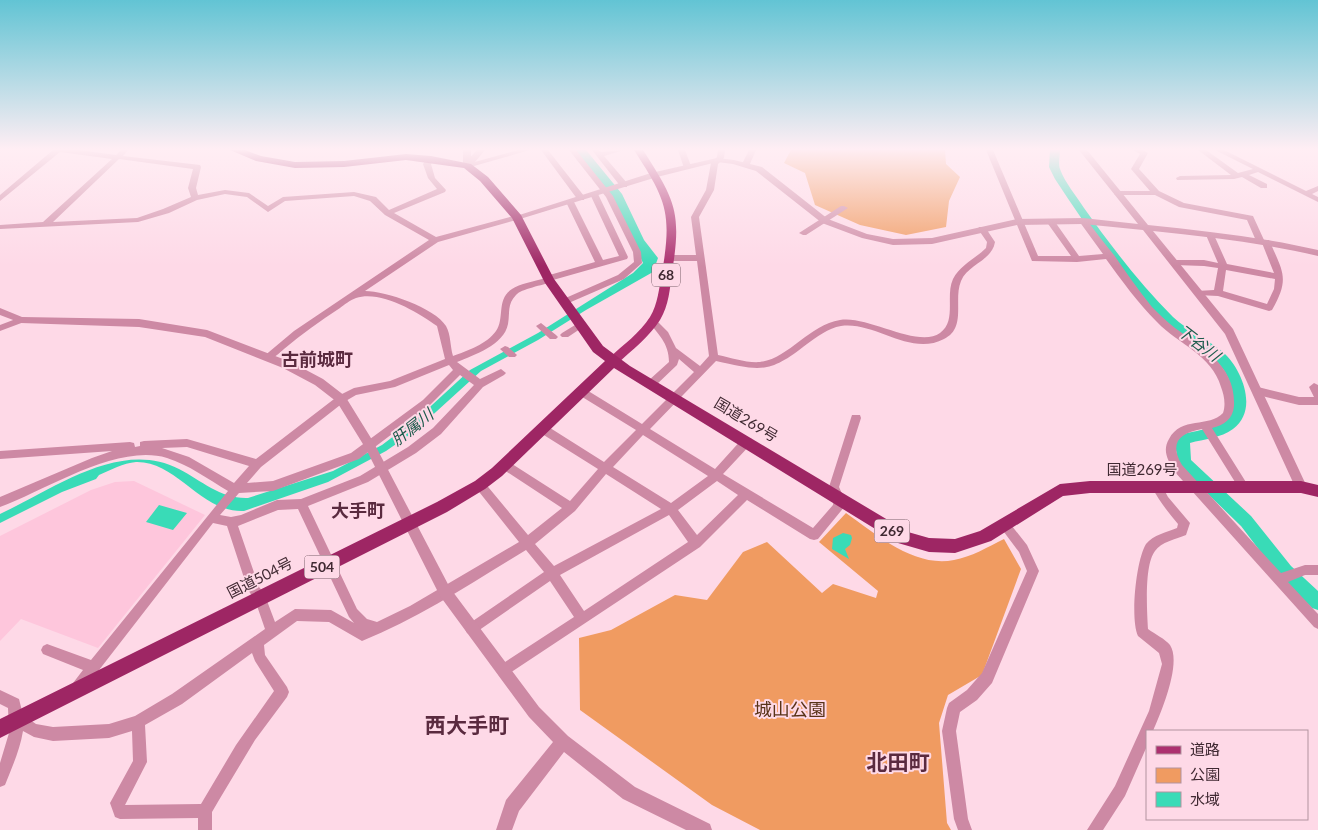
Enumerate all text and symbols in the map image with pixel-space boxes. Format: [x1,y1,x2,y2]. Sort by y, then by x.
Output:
road number: 68 [652,264,680,286]
water label: 下谷川 [1174,321,1226,366]
district label: 古前城町 [281,348,353,370]
street label: 国道269号 [711,393,782,445]
water label: 肝属川 [387,403,438,449]
street label: 国道269号 [1106,460,1178,478]
district label: 大手町 [331,499,385,521]
road number: 269 [874,520,910,542]
street label: 国道504号 [224,553,295,601]
road number: 504 [304,556,340,578]
park label: 城山公園 [754,698,826,720]
district label: 西大手町 [425,712,509,737]
legend [1146,730,1308,820]
text: 道路 [1190,740,1220,758]
district label: 北田町 [867,749,930,774]
text: 公園 [1190,765,1220,783]
text: 水域 [1190,790,1220,808]

